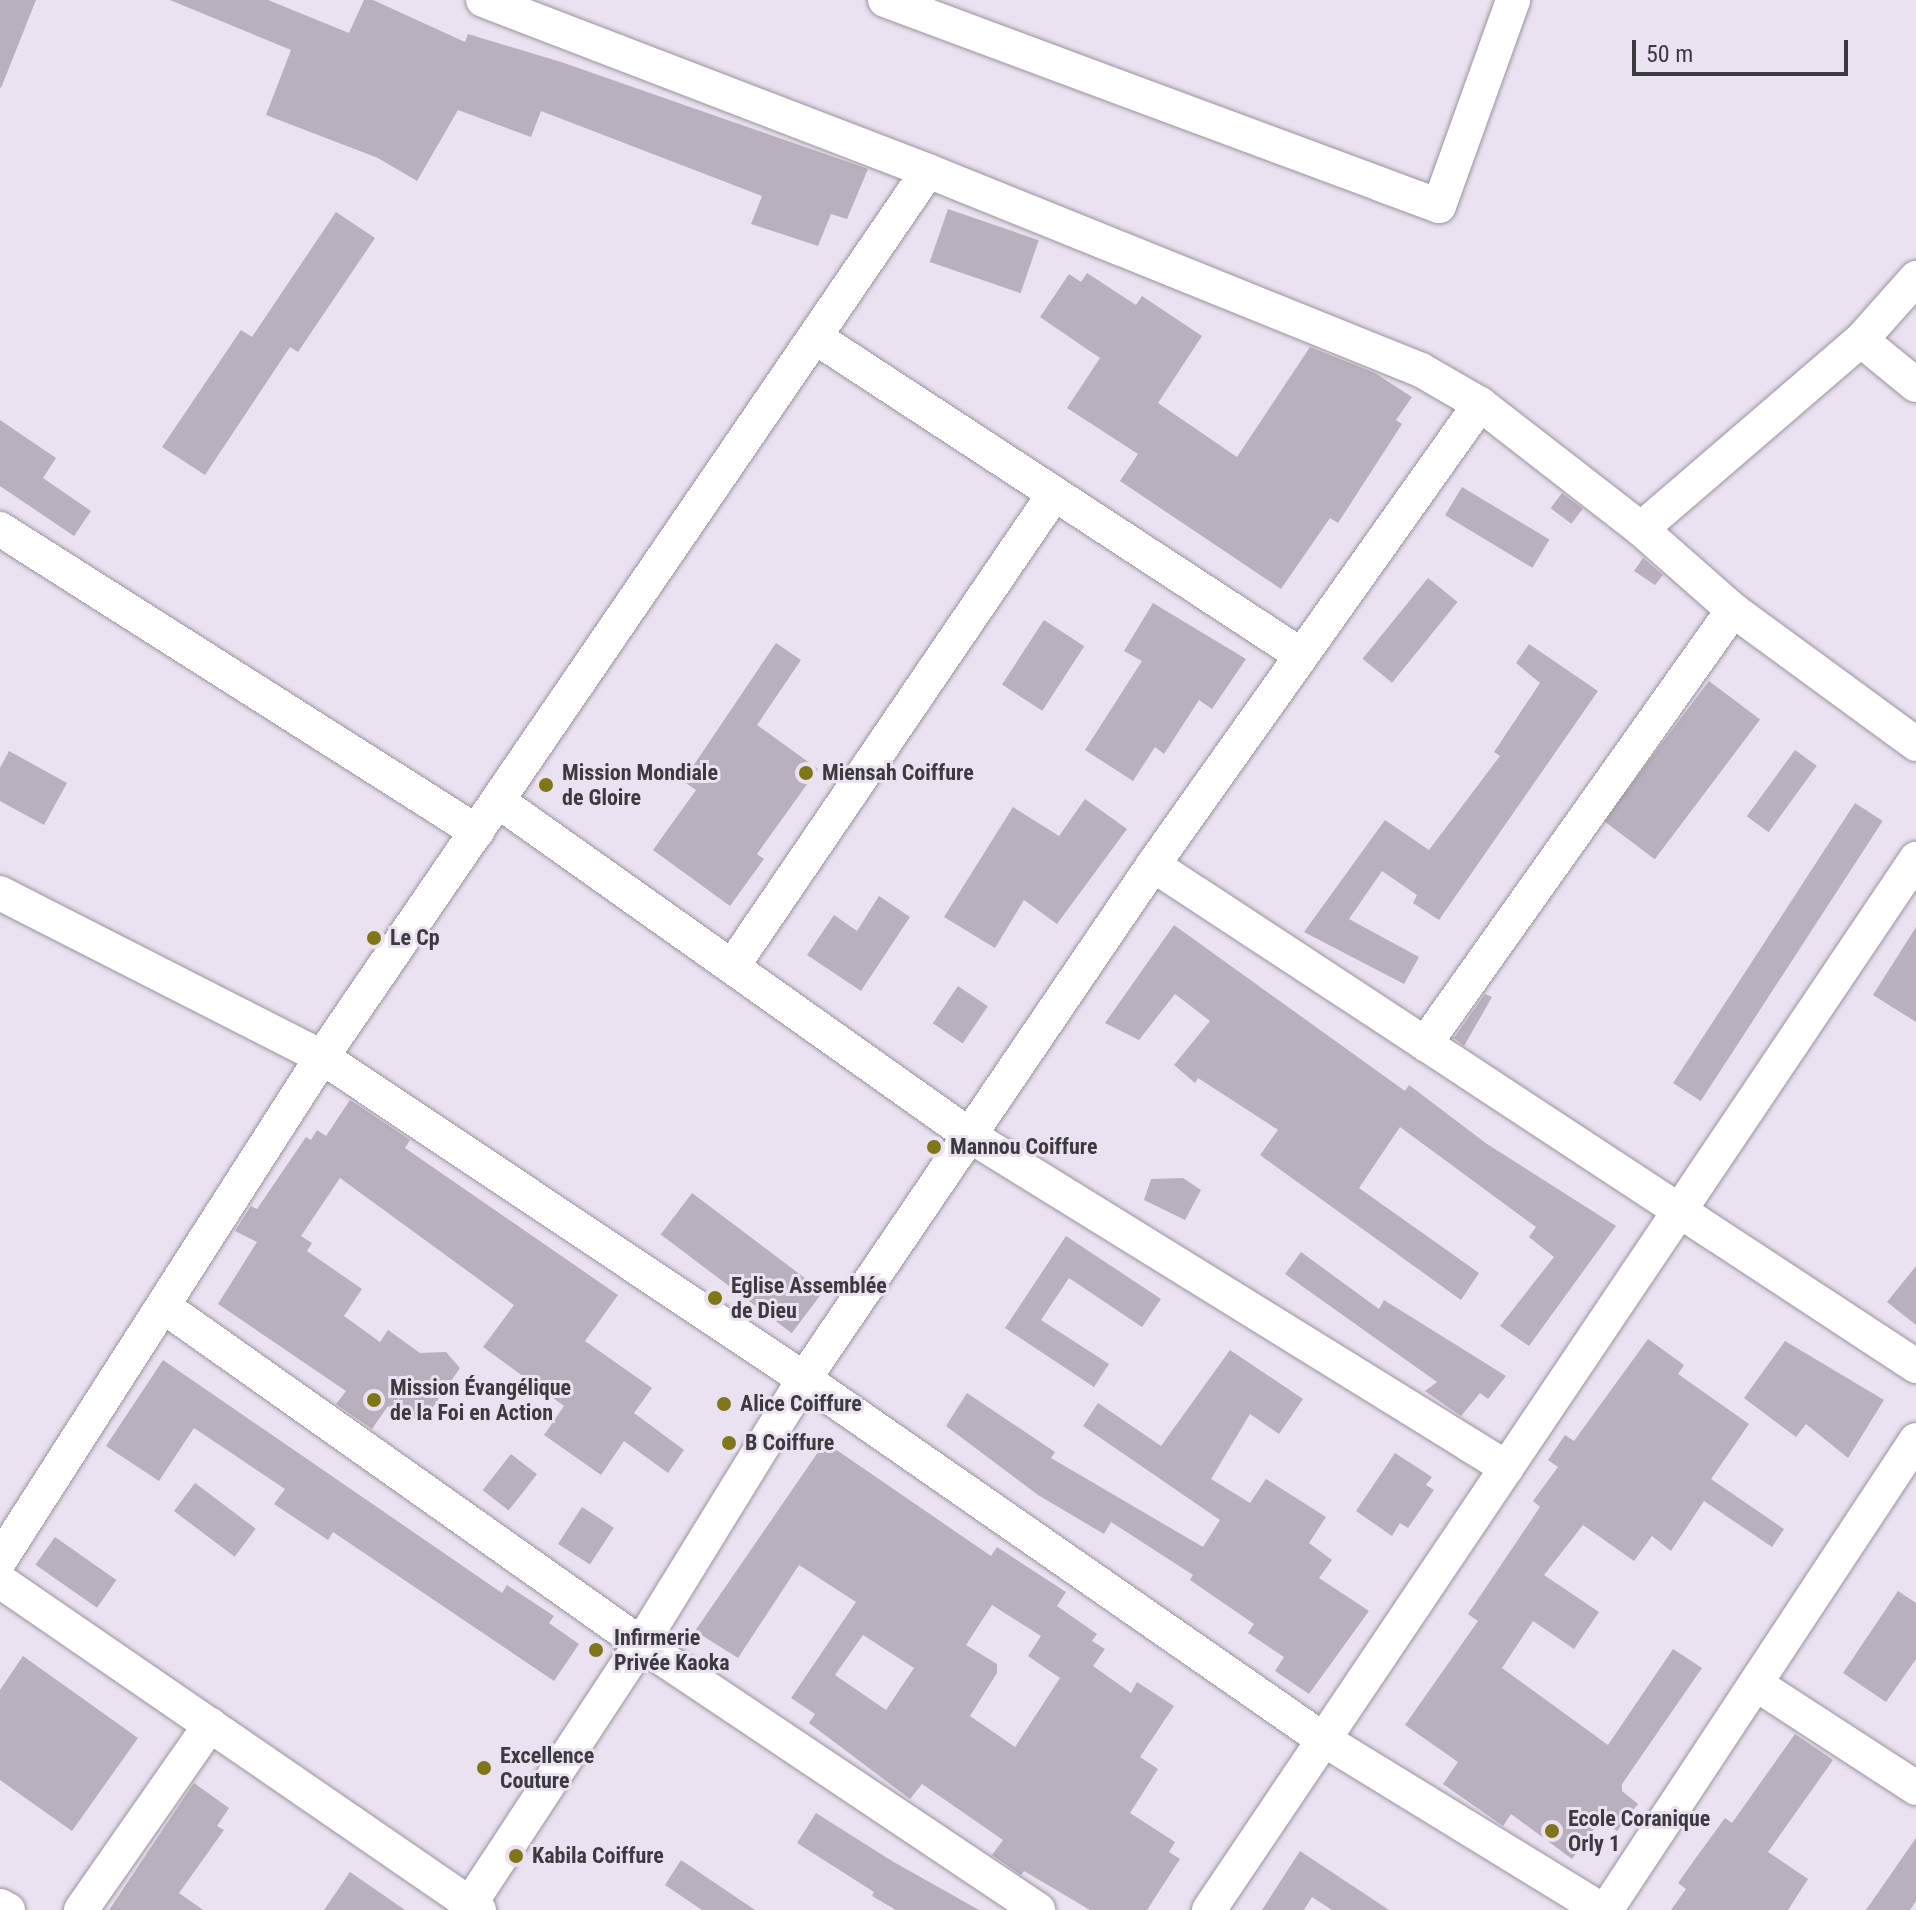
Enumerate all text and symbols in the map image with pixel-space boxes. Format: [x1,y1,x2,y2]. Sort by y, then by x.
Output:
scale bar [1636,24,1852,74]
text: 50 m [1646,40,1693,68]
place label: Mission Mondiale de Gloire [562,759,718,810]
place label: Miensah Coiffure [822,760,974,786]
marker: Miensah Coiffure [797,764,815,782]
marker: Mission Mondiale de Gloire [537,776,555,794]
place label: Le Cp [390,925,440,951]
marker: Le Cp [365,929,383,947]
place label: Mannou Coiffure [950,1134,1097,1160]
marker: Mannou Coiffure [925,1138,943,1156]
place label: Eglise Assemblée de Dieu [731,1272,887,1324]
marker: Eglise Assemblée de Dieu [706,1289,724,1307]
place label: Mission Évangélique de la Foi en Action [390,1374,571,1426]
marker: Mission Évangélique de la Foi en Action [365,1391,383,1409]
place label: Alice Coiffure [740,1391,862,1417]
marker: Alice Coiffure [715,1395,733,1413]
place label: B Coiffure [745,1430,834,1456]
marker: B Coiffure [720,1434,738,1452]
place label: Infirmerie Privée Kaoka [614,1624,730,1676]
marker: Infirmerie Privée Kaoka [585,1639,607,1661]
place label: Excellence Couture [500,1742,594,1794]
marker: Excellence Couture [475,1759,493,1777]
place label: Ecole Coranique Orly 1 [1568,1805,1710,1856]
marker: Ecole Coranique Orly 1 [1543,1822,1561,1840]
place label: Kabila Coiffure [532,1843,664,1869]
marker: Kabila Coiffure [507,1847,525,1865]

